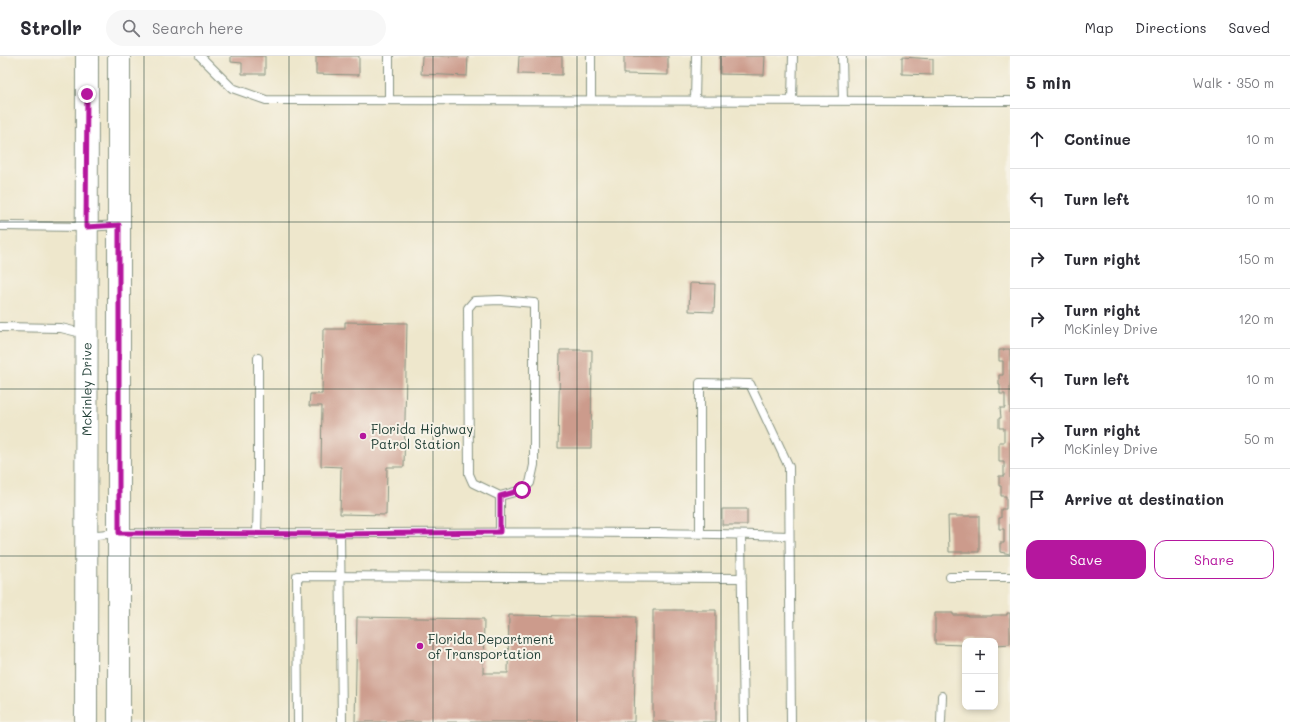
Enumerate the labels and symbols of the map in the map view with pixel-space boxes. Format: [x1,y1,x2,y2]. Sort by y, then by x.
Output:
route end [78,85,96,103]
street label: McKinley Drive [77,342,95,436]
place label: Florida Highway Patrol Station [371,420,474,452]
marker: Florida Highway Patrol Station [358,431,368,441]
route start [513,481,531,499]
place label: Florida Department of Transportation [428,630,554,662]
marker: Florida Department of Transportation [415,641,425,651]

